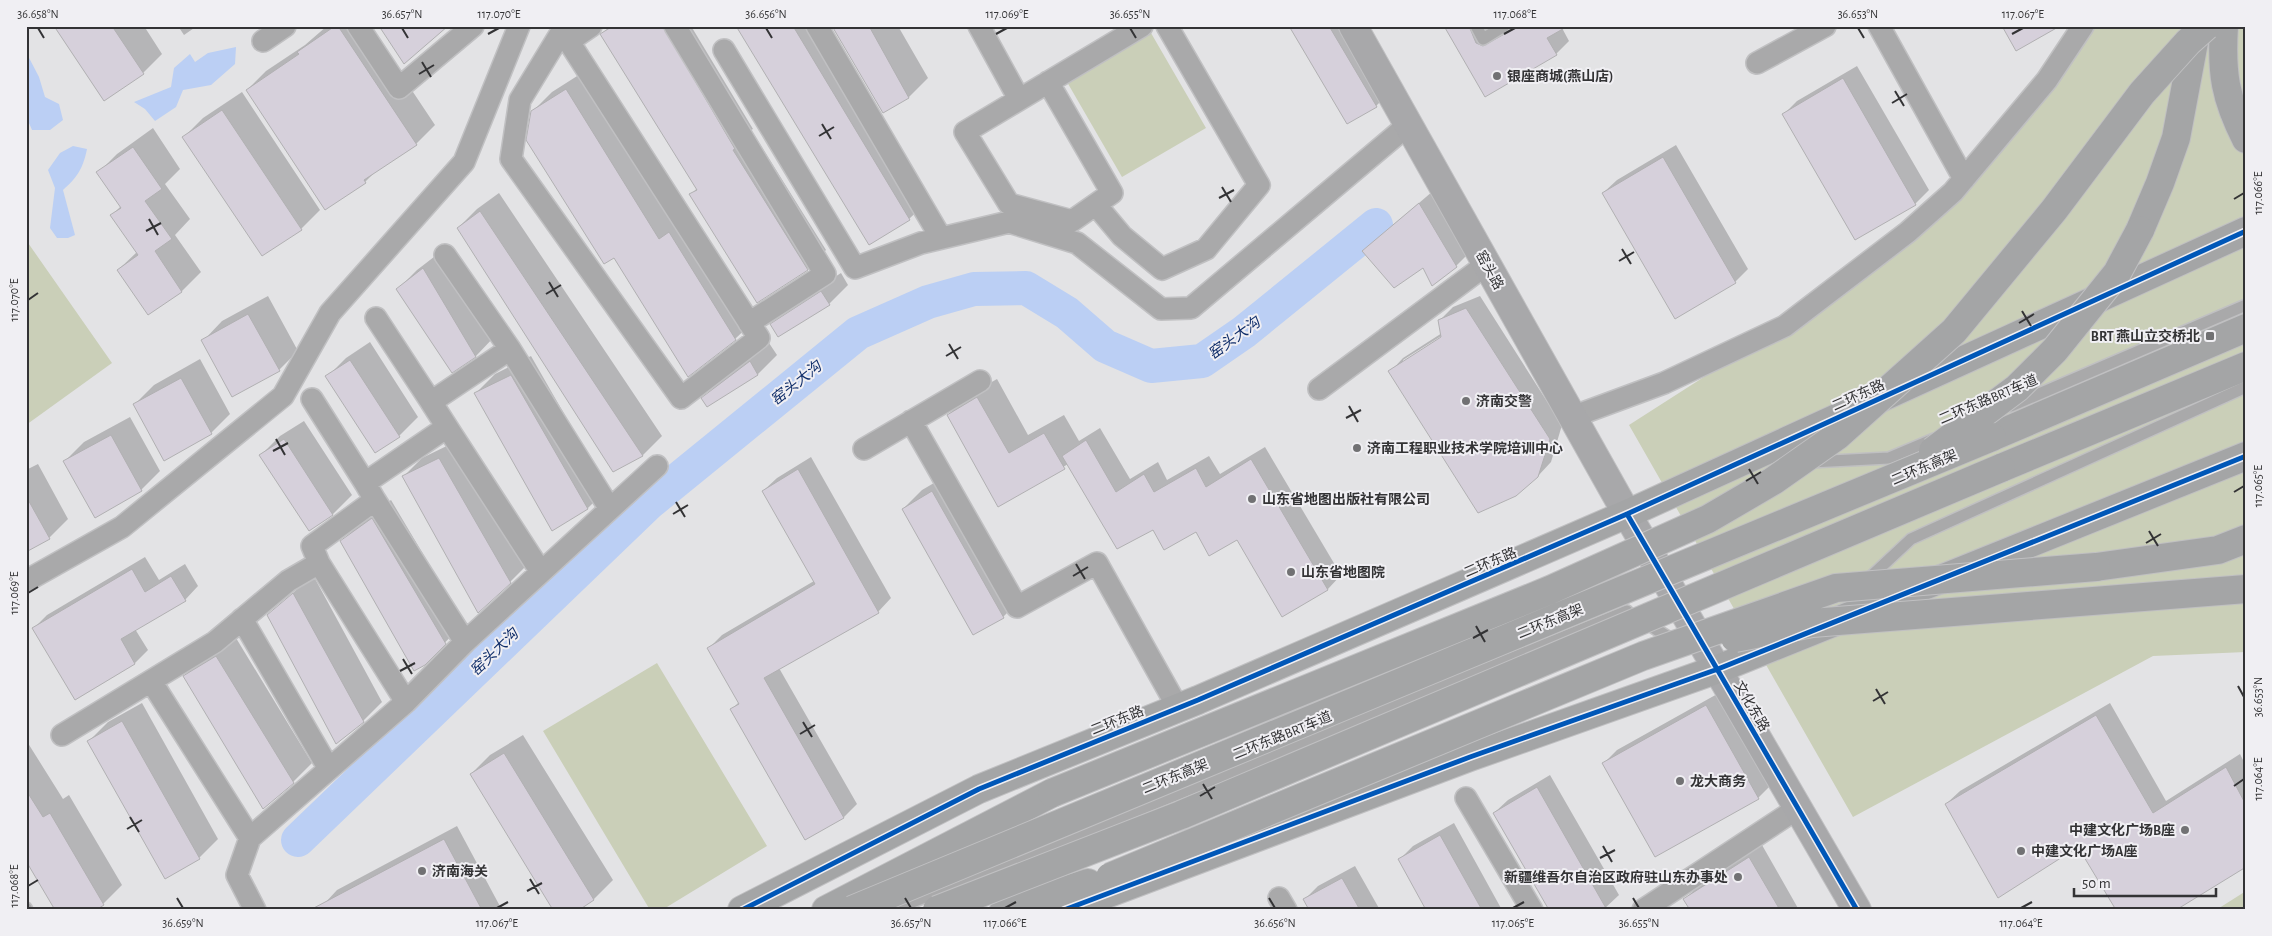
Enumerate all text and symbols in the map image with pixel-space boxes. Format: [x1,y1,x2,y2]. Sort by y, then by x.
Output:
text: 36.658°N [17,8,59,20]
text: 36.657°N [382,8,422,20]
text: 117.070°E [478,8,521,20]
text: 36.656°N [745,8,787,20]
text: 117.069°E [986,8,1029,20]
text: 36.655°N [1110,8,1150,20]
text: 117.068°E [1494,8,1537,20]
text: 36.653°N [1838,8,1878,20]
text: 117.067°E [2002,8,2044,20]
place label: 银座商城(燕山店) [1507,68,1613,84]
marker: 银座商城(燕山店) [1491,70,1503,82]
text: 117.066°E [2252,171,2264,214]
street label: 窑头路 [1473,248,1507,292]
text: 117.070°E [8,278,20,321]
water label: 窑头大沟 [1205,313,1265,362]
place label: BRT 燕山立交桥北 [2091,328,2200,344]
marker: BRT 燕山立交桥北 [2204,330,2216,342]
water label: 窑头大沟 [768,357,826,408]
street label: 二环东路BRT车道 [1936,371,2040,427]
street label: 二环东路 [1830,377,1887,414]
place label: 济南交警 [1476,394,1532,409]
marker: 济南交警 [1460,395,1472,407]
place label: 济南工程职业技术学院培训中心 [1367,440,1563,456]
marker: 济南工程职业技术学院培训中心 [1351,442,1363,454]
street label: 二环东高架 [1889,447,1959,488]
text: 117.065°E [2252,465,2264,507]
place label: 山东省地图出版社有限公司 [1262,491,1430,507]
marker: 山东省地图出版社有限公司 [1246,493,1258,505]
street label: 二环东路 [1461,545,1519,580]
place label: 山东省地图院 [1301,565,1385,580]
marker: 山东省地图院 [1285,566,1297,578]
text: 117.069°E [8,571,20,614]
street label: 二环东高架 [1515,601,1585,642]
water label: 窑头大沟 [467,624,523,679]
text: 36.653°N [2252,677,2264,717]
street label: 文化东路 [1731,678,1773,734]
street label: 二环东路 [1088,703,1146,738]
street label: 二环东路BRT车道 [1230,708,1334,762]
street label: 二环东高架 [1140,756,1210,797]
text: 117.064°E [2252,757,2264,801]
place label: 龙大商务 [1690,773,1746,789]
marker: 龙大商务 [1674,775,1686,787]
place label: 中建文化广场B座 [2069,822,2175,838]
marker: 中建文化广场B座 [2179,824,2191,836]
place label: 中建文化广场A座 [2031,843,2137,859]
marker: 中建文化广场A座 [2015,845,2027,857]
text: 117.068°E [8,864,20,907]
place label: 济南海关 [432,864,488,879]
marker: 济南海关 [416,865,428,877]
scale bar [2074,866,2217,898]
place label: 新疆维吾尔自治区政府驻山东办事处 [1504,869,1728,885]
marker: 新疆维吾尔自治区政府驻山东办事处 [1732,871,1744,883]
text: 50 m [2082,876,2111,891]
text: 36.659°N [162,917,204,929]
text: 117.067°E [476,917,518,929]
text: 36.657°N [891,917,931,929]
text: 117.066°E [984,917,1027,929]
text: 36.656°N [1254,917,1296,929]
text: 117.065°E [1492,917,1534,929]
text: 36.655°N [1619,917,1659,929]
text: 117.064°E [1999,917,2043,929]

